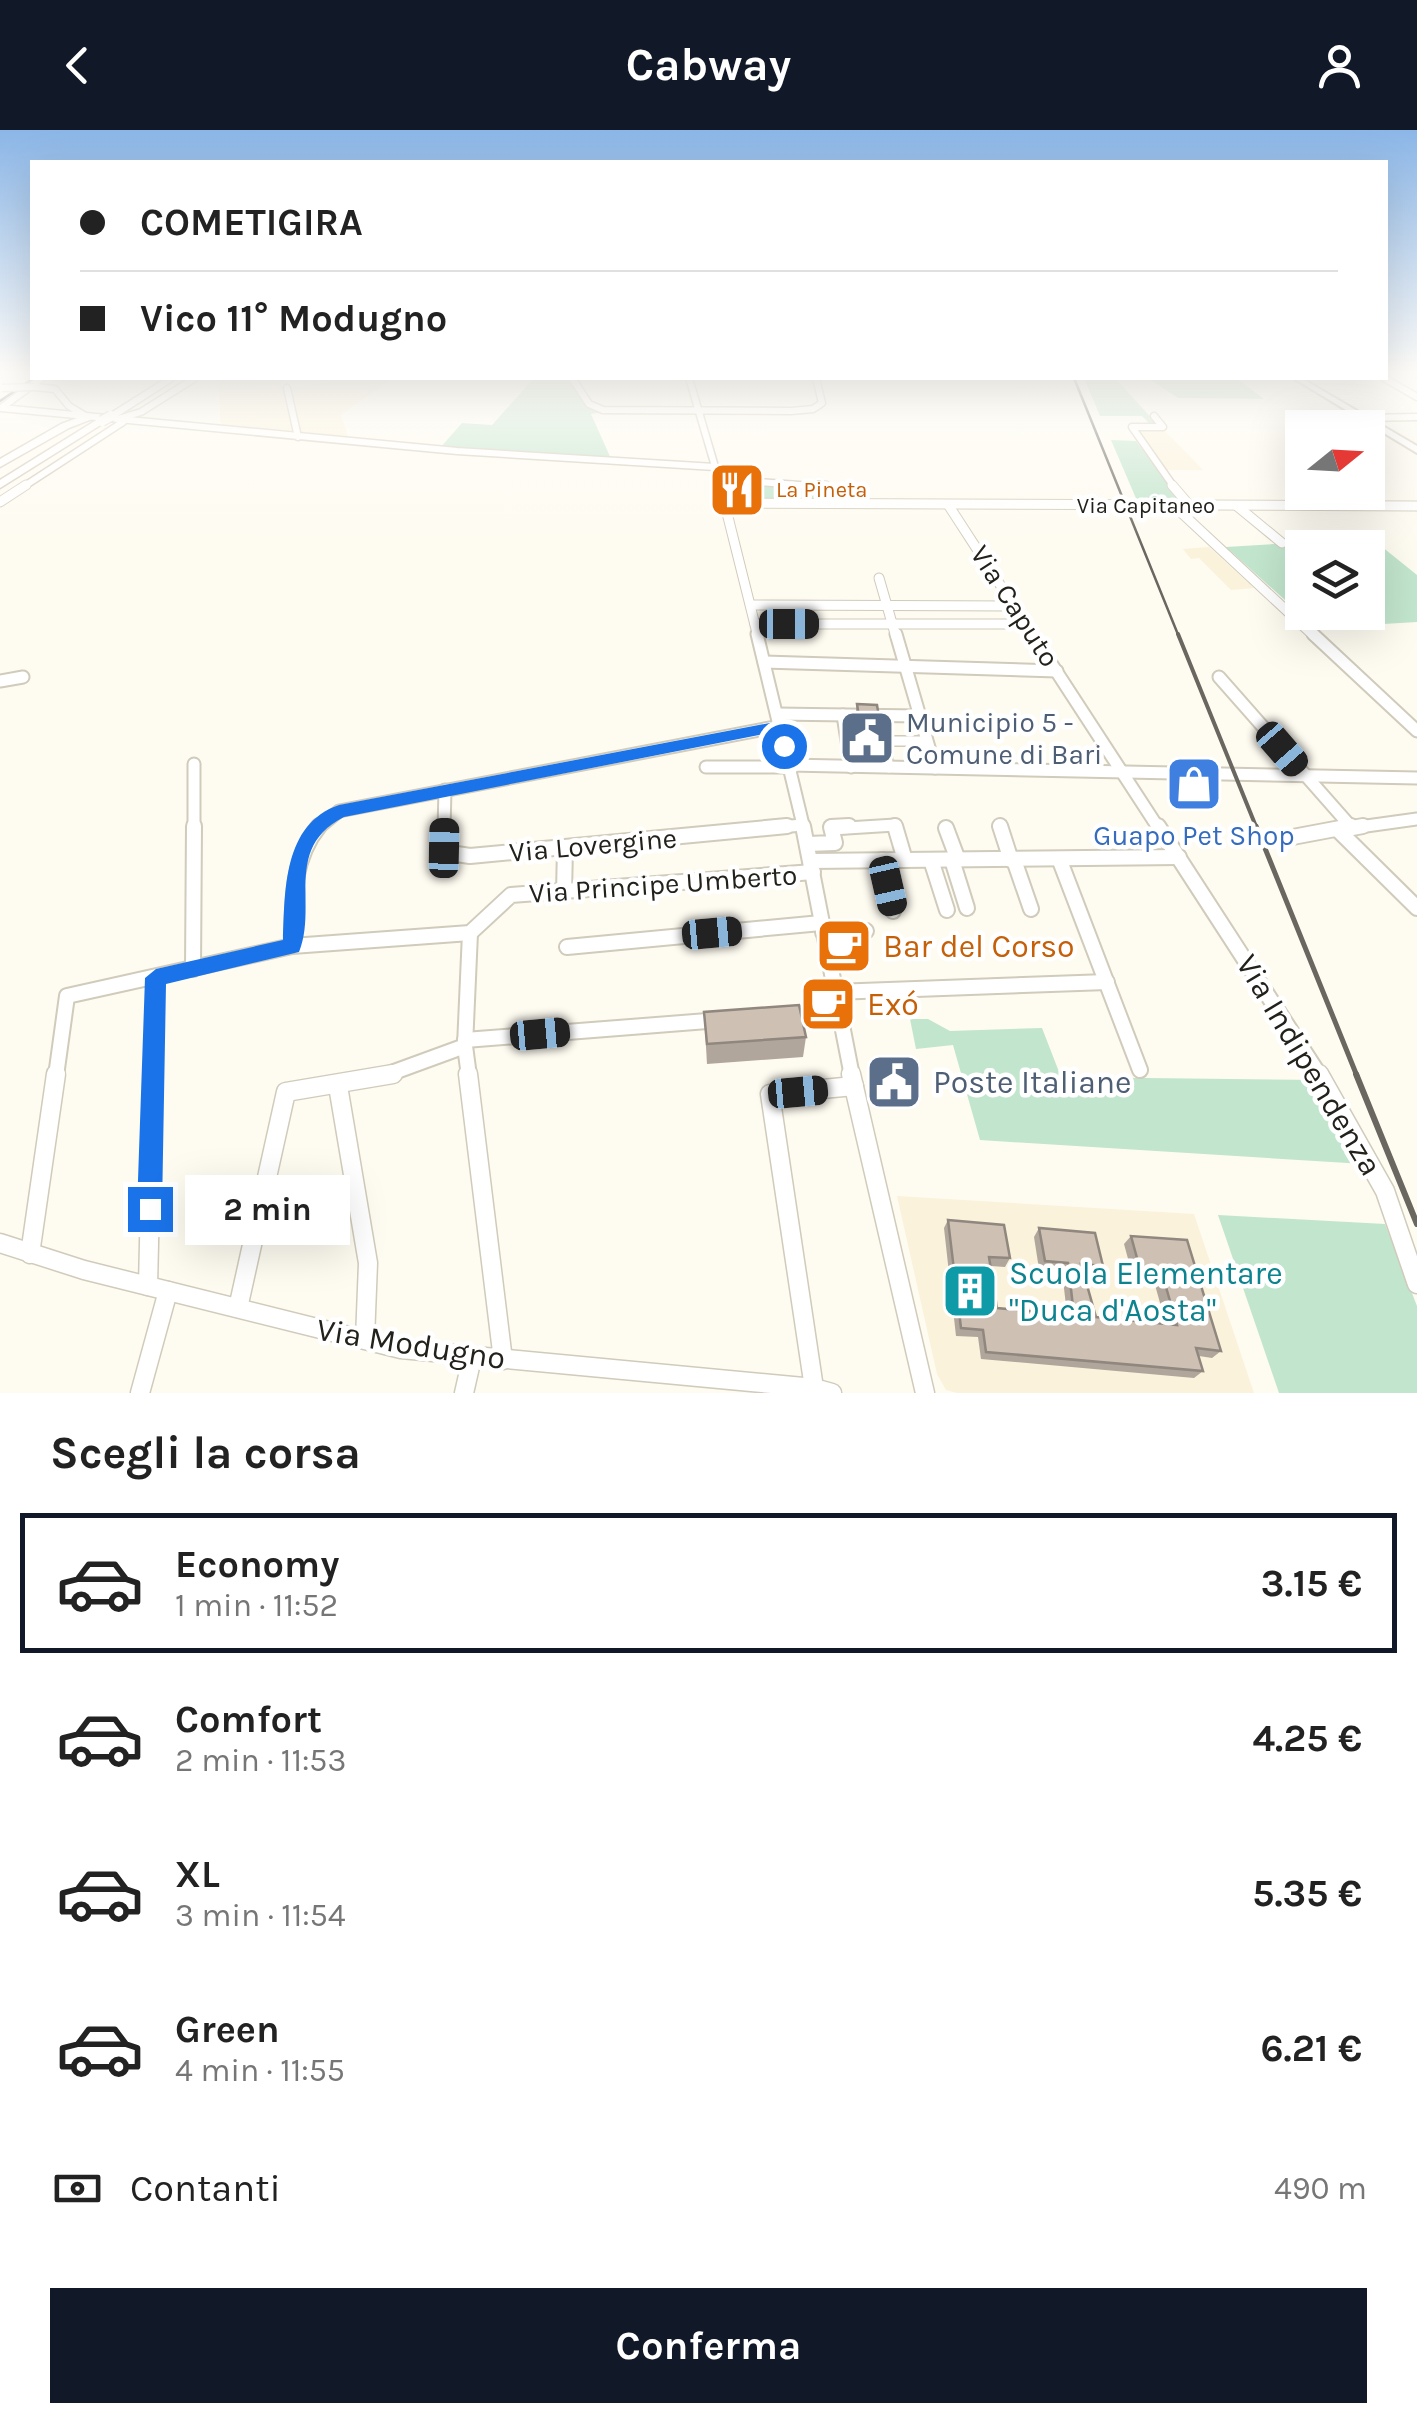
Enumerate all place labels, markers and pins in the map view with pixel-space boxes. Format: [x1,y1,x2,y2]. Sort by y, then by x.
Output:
restaurant icon: La Pineta [707,460,767,520]
place label: La Pineta [776,477,867,503]
place label: Municipio 5 - Comune di Bari [906,706,1102,771]
public building icon: Municipio 5 - Comune di Bari [837,708,897,768]
shop icon: Guapo Pet Shop [1164,754,1224,814]
place label: Guapo Pet Shop [1093,819,1295,852]
cafe icon: Bar del Corso [814,916,874,976]
place label: Bar del Corso [883,928,1075,965]
cafe icon: Exó [798,974,858,1034]
place label: Exó [867,986,919,1023]
public building icon: Poste Italiane [864,1052,924,1112]
place label: Poste Italiane [933,1064,1132,1101]
place label: Scuola Elementare "Duca d'Aosta" [1009,1255,1283,1329]
building icon: Scuola Elementare "Duca d'Aosta" [940,1261,1000,1321]

